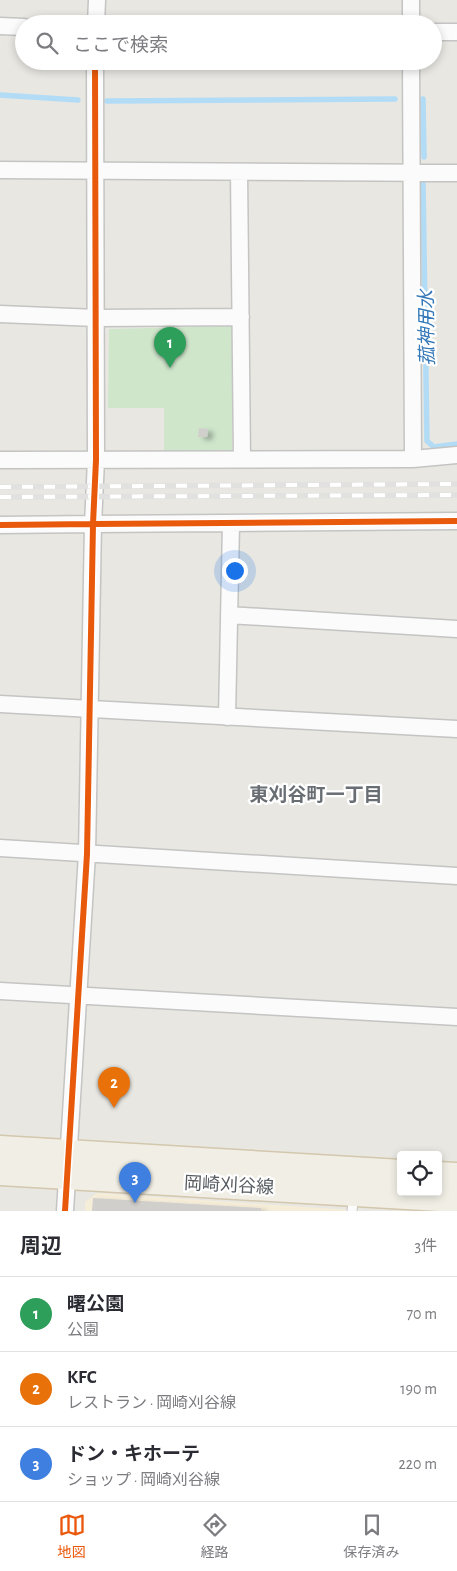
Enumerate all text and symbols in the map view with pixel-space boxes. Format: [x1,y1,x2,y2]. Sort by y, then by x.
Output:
search box [15,15,442,70]
icon: search [33,29,61,57]
text: ここで検索 [73,36,168,55]
water label: 菰神用水 [416,288,438,366]
pin: 1 [154,327,186,368]
your location [222,558,248,584]
district label: 東刈谷町一丁目 [249,785,383,805]
pin: 2 [98,1067,130,1108]
map controls [397,1151,442,1196]
button: locate [397,1151,442,1196]
pin: 3 [119,1162,151,1203]
street label: 岡崎刈谷線 [184,1173,274,1197]
text: 周辺 [20,1236,62,1257]
text: 3件 [414,1238,437,1254]
text: 曙公園 [67,1295,124,1314]
text: 1 [33,1306,39,1322]
text: 70 m [406,1306,437,1322]
text: 公園 [67,1322,99,1338]
text: KFC [67,1368,97,1387]
text: 2 [32,1381,40,1397]
text: 190 m [400,1381,437,1397]
text: レストラン · 岡崎刈谷線 [67,1395,236,1411]
text: ドン・キホーテ [67,1445,200,1464]
text: 3 [33,1456,39,1472]
text: 220 m [399,1456,437,1472]
text: ショップ · 岡崎刈谷線 [67,1472,220,1488]
tab: 地図 [58,1511,86,1562]
tab: 経路 [201,1511,229,1562]
tab: 保存済み [344,1511,400,1562]

